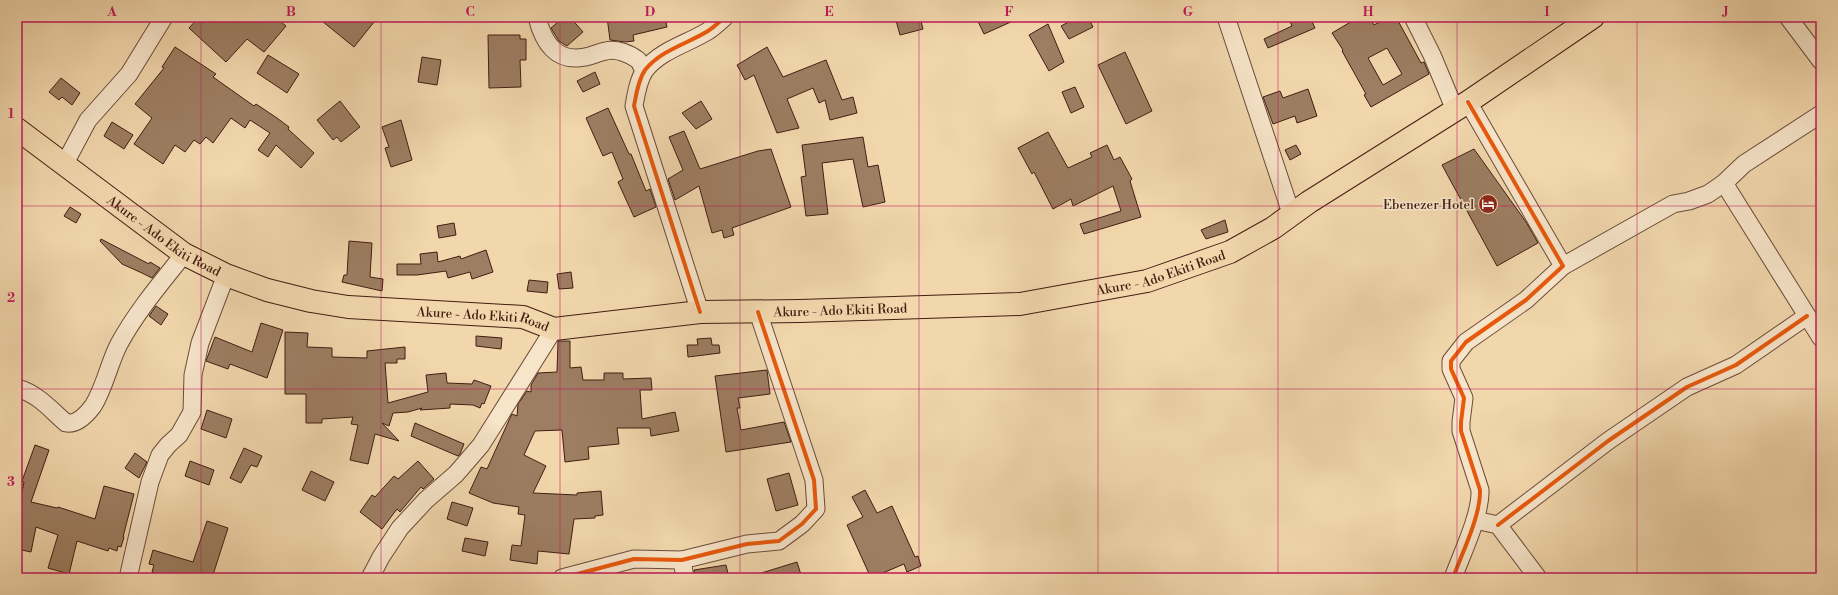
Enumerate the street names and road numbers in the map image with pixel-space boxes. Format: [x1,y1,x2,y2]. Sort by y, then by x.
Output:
street label: Akure - Ado Ekiti Road [103,192,224,280]
street label: Akure - Ado Ekiti Road [1094,247,1228,299]
street label: Akure - Ado Ekiti Road [772,301,908,320]
street label: Akure - Ado Ekiti Road [415,304,552,336]

